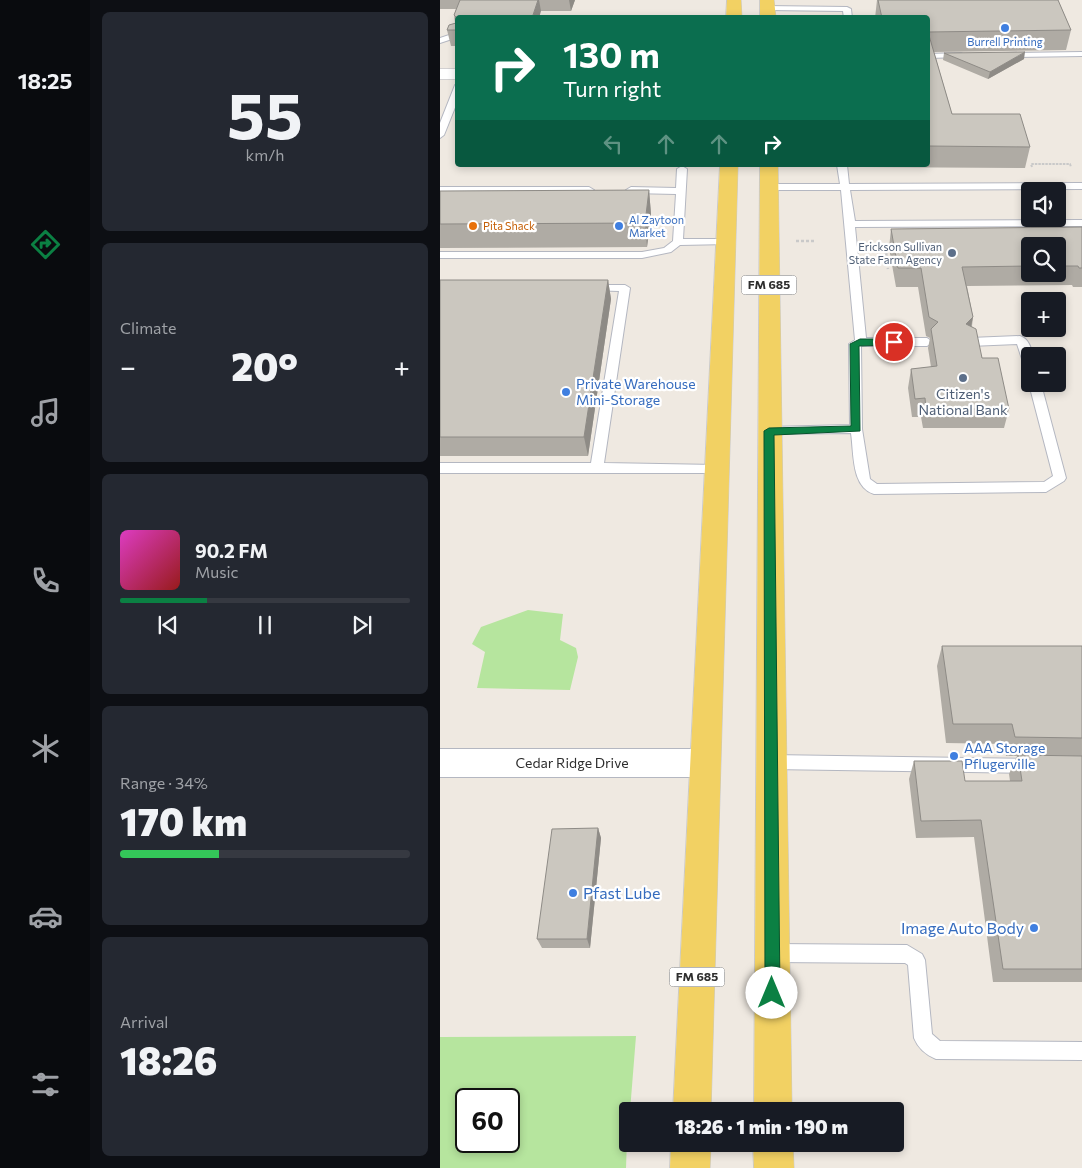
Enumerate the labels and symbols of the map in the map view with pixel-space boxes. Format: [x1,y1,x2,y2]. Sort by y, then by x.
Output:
marker: Burrell Printing [999,22,1011,34]
place label: Burrell Printing [967,35,1043,48]
place label: Al Zaytoon Market [629,213,684,239]
place label: Pita Shack [483,219,535,232]
marker: Pita Shack [467,220,479,232]
marker: Al Zaytoon Market [613,220,625,232]
place label: Erickson Sullivan State Farm Agency [849,240,942,266]
marker: Erickson Sullivan State Farm Agency [946,247,958,259]
road number: FM 685 [742,276,796,294]
pin [873,321,915,363]
marker: Citizen's National Bank [957,372,969,384]
place label: Private Warehouse Mini-Storage [576,375,696,408]
place label: Citizen's National Bank [918,385,1008,418]
marker: Private Warehouse Mini-Storage [560,386,572,398]
place label: AAA Storage Pflugerville [964,739,1045,772]
marker: AAA Storage Pflugerville [948,750,960,762]
street label: Cedar Ridge Drive [515,754,629,771]
place label: Pfast Lube [583,883,660,902]
marker: Pfast Lube [567,887,579,899]
place label: Image Auto Body [901,918,1024,937]
marker: Image Auto Body [1028,922,1040,934]
position arrow [745,966,797,1018]
road number: FM 685 [670,968,724,986]
speed limit sign: 60 [455,1088,520,1153]

